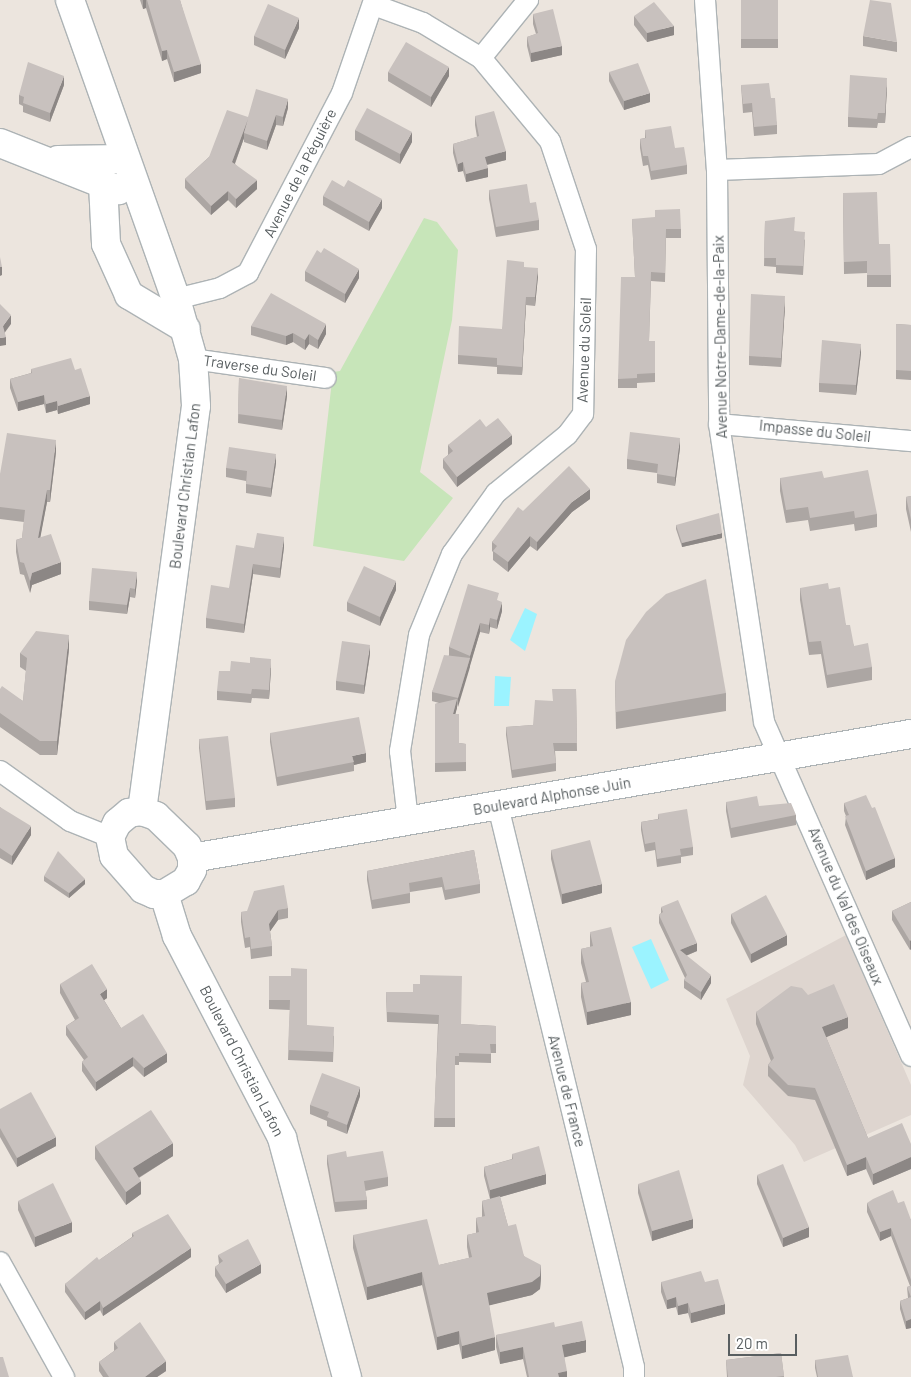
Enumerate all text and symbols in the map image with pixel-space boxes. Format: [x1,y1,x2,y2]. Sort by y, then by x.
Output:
street label: Avenue de la Péguière [260,106,340,240]
street label: Avenue Notre-Dame-de-la-Paix [709,235,731,439]
street label: Avenue du Soleil [573,297,595,403]
street label: Traverse du Soleil [202,351,318,385]
street label: Boulevard Christian Lafon [166,402,204,570]
street label: Impasse du Soleil [758,416,872,446]
street label: Boulevard Alphonse Juin [472,773,632,819]
street label: Avenue du Val des Oiseaux [805,824,887,988]
street label: Boulevard Christian Lafon [196,983,288,1139]
street label: Avenue de France [544,1033,590,1149]
scale bar [731,1324,800,1356]
text: 20 m [736,1334,768,1352]

